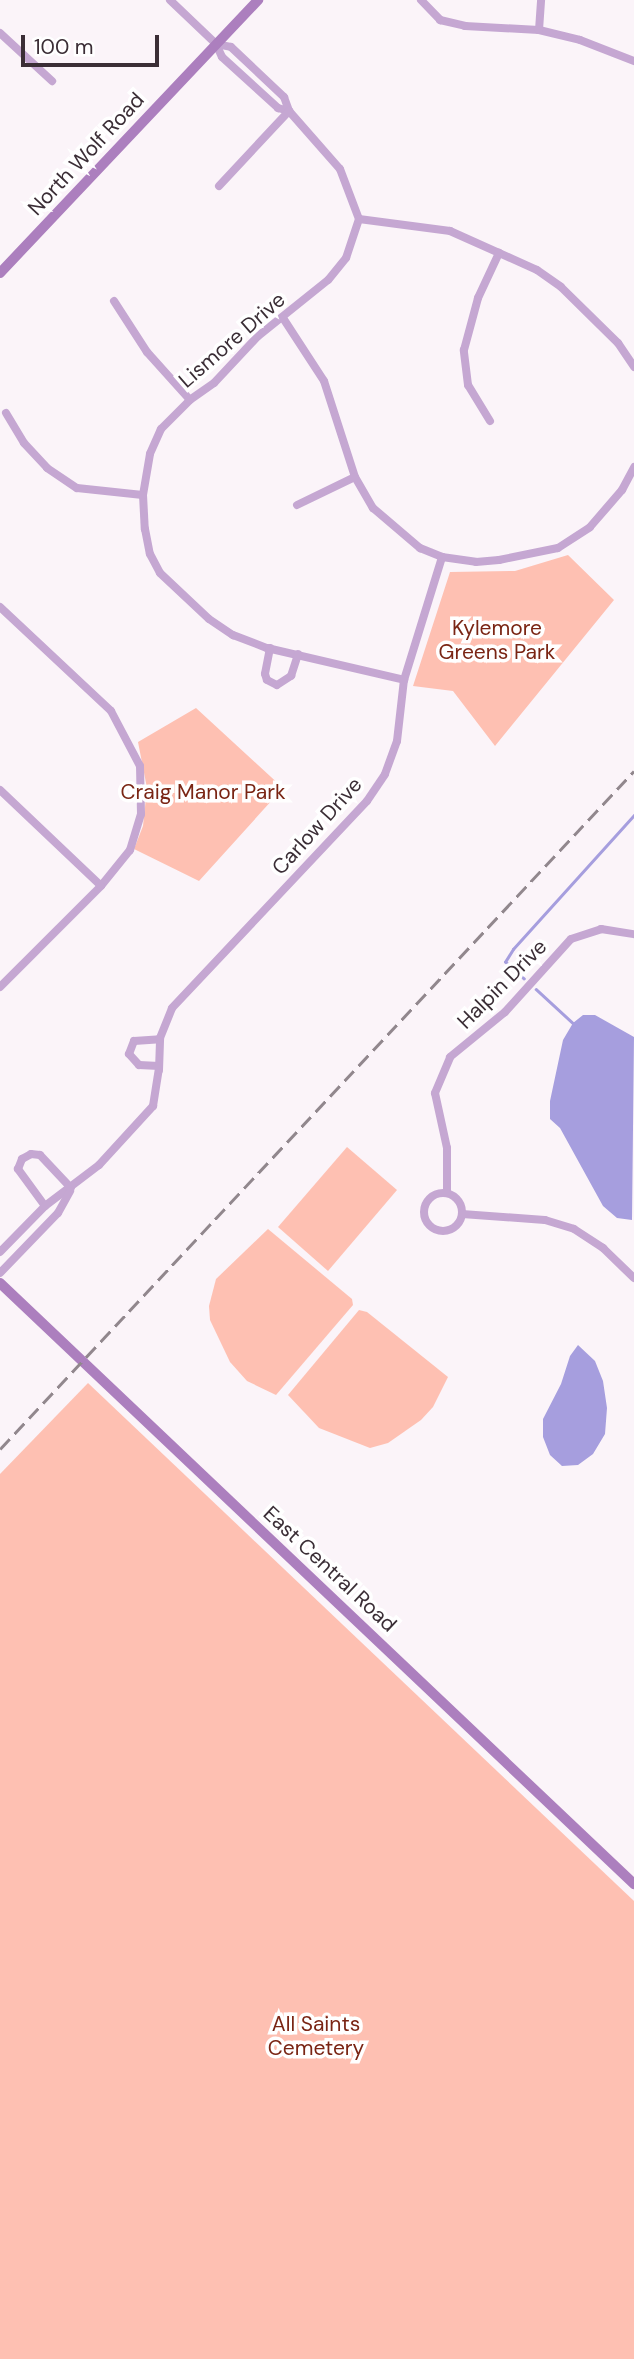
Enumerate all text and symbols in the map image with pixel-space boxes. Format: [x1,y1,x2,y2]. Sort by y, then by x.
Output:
scale bar [24,21,163,65]
text: 100 m [34,33,94,61]
street label: North Wolf Road [23,87,149,221]
street label: Lismore Drive [174,287,290,393]
park label: Kylemore Greens Park [439,615,555,665]
street label: Carlow Drive [267,772,367,880]
park label: Craig Manor Park [120,779,286,805]
street label: Halpin Drive [452,934,552,1034]
street label: East Central Road [258,1501,402,1637]
park label: All Saints Cemetery [268,2011,364,2061]

